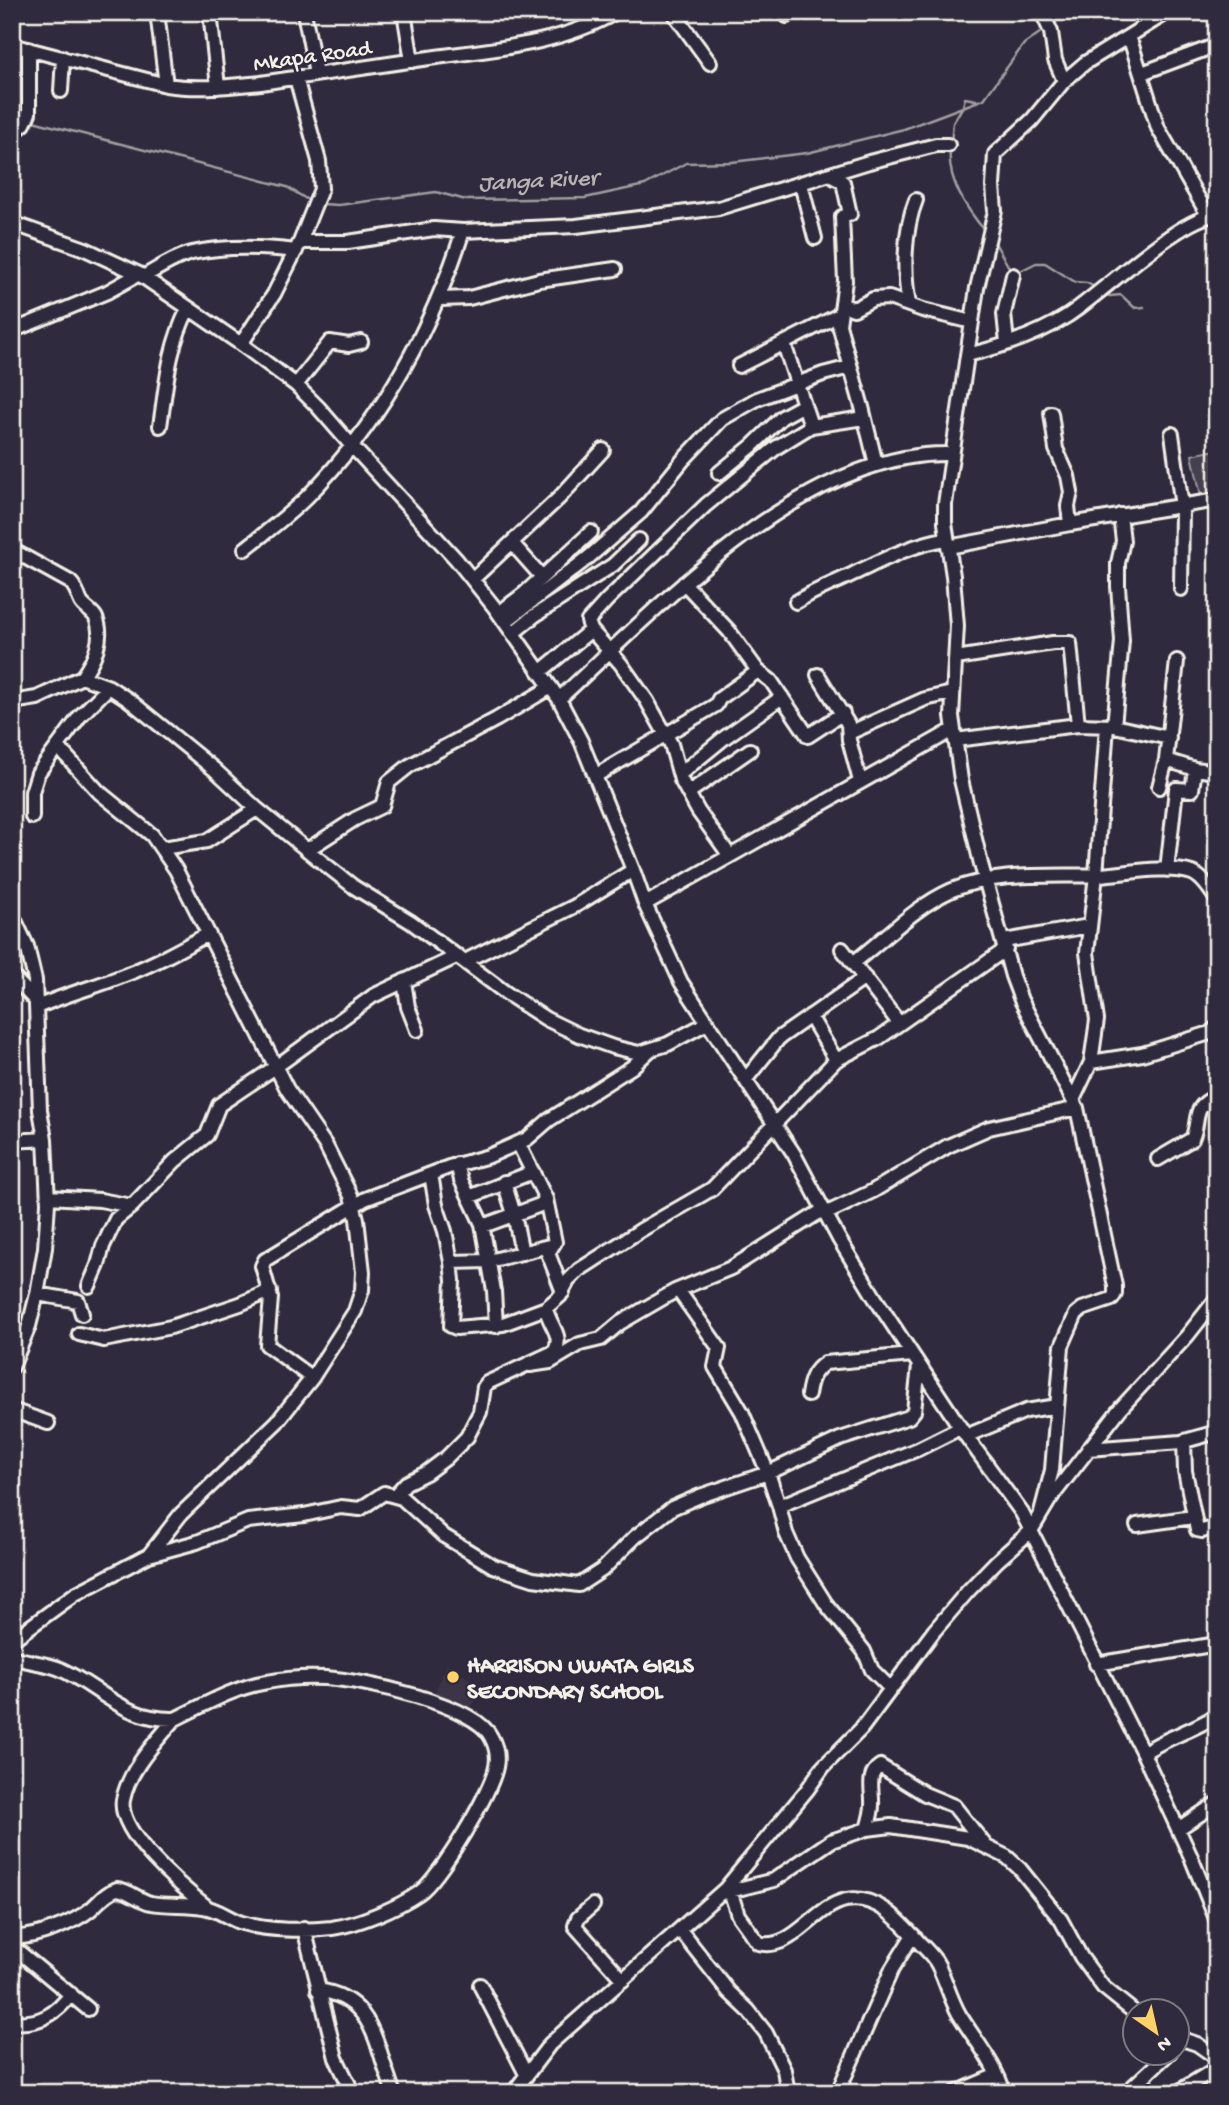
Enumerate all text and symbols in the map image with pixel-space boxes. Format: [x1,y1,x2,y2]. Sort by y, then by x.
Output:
street label: Mkapa Road [252,36,375,79]
water label: Janga River [478,165,603,200]
place label: HARRISON UWATA GIRLS SECONDARY SCHOOL [467,1654,695,1707]
marker: HARRISON UWATA GIRLS SECONDARY SCHOOL [445,1669,461,1685]
north arrow [1120,1996,1190,2066]
text: N [1152,2030,1175,2056]

